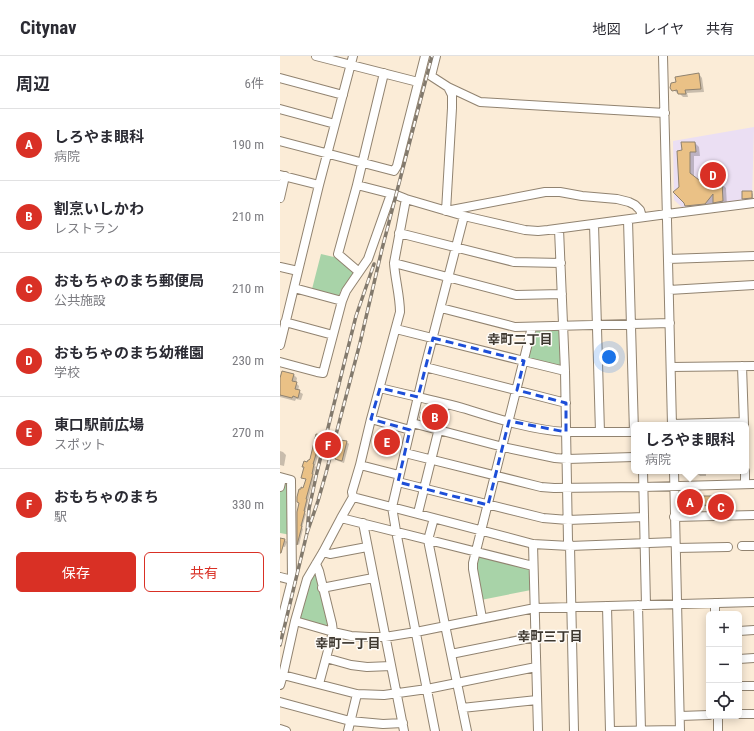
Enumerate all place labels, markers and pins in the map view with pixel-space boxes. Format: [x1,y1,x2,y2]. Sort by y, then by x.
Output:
pin: D [700,160,726,190]
pin: B [422,402,448,432]
pin: E [374,427,400,457]
pin: F [315,430,341,460]
pin: A [677,487,703,517]
pin: C [708,492,734,522]

